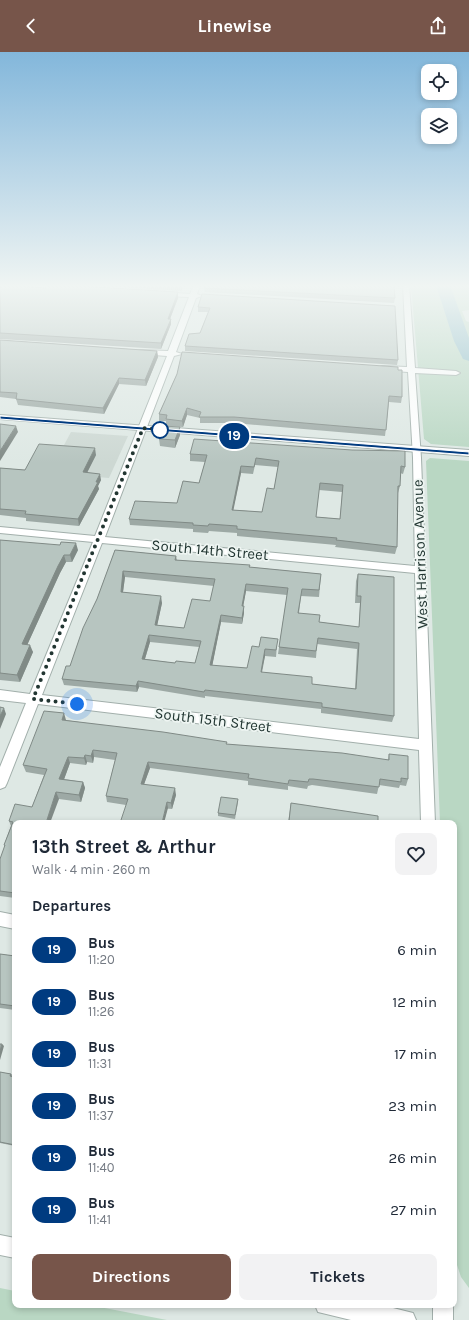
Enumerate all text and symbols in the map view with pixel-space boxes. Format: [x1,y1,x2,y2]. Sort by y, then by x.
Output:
icon: back [20,15,42,37]
text: Linewise [197,15,272,37]
icon: share [427,15,449,37]
map controls [421,64,457,144]
button: locate [421,64,457,100]
button: layers [421,108,457,144]
unlabelled marker [151,421,169,439]
line badge: 19 [216,423,252,449]
text: 19 [227,427,241,444]
street label: West Harrison Avenue [408,479,432,629]
street label: South 14th Street [151,536,270,564]
your location [67,694,87,714]
street label: South 15th Street [154,704,273,736]
button: heart [395,833,437,875]
text: 13th Street & Arthur [32,836,215,858]
text: Walk · 4 min · 260 m [32,862,151,877]
text: Departures [32,897,111,915]
text: Bus [88,934,115,952]
text: 19 [47,941,61,958]
text: 6 min [397,941,437,959]
text: 11:20 [88,952,115,967]
text: Bus [88,986,115,1004]
text: 19 [47,993,61,1010]
text: 12 min [392,993,437,1011]
text: 11:26 [88,1004,115,1019]
text: Bus [88,1038,115,1056]
text: 19 [47,1045,61,1062]
text: 17 min [394,1045,437,1063]
text: 11:31 [88,1056,112,1071]
text: Bus [88,1090,115,1108]
text: 19 [47,1097,61,1114]
text: 23 min [388,1097,437,1115]
text: 11:37 [88,1108,113,1123]
text: Bus [88,1142,115,1160]
text: 19 [47,1149,61,1166]
text: 26 min [389,1149,437,1167]
text: 11:40 [88,1160,115,1175]
text: Bus [88,1194,115,1212]
text: 19 [47,1201,61,1218]
text: 27 min [390,1201,437,1219]
text: 11:41 [88,1212,111,1227]
button: Directions [32,1254,231,1300]
button: Tickets [239,1254,437,1300]

